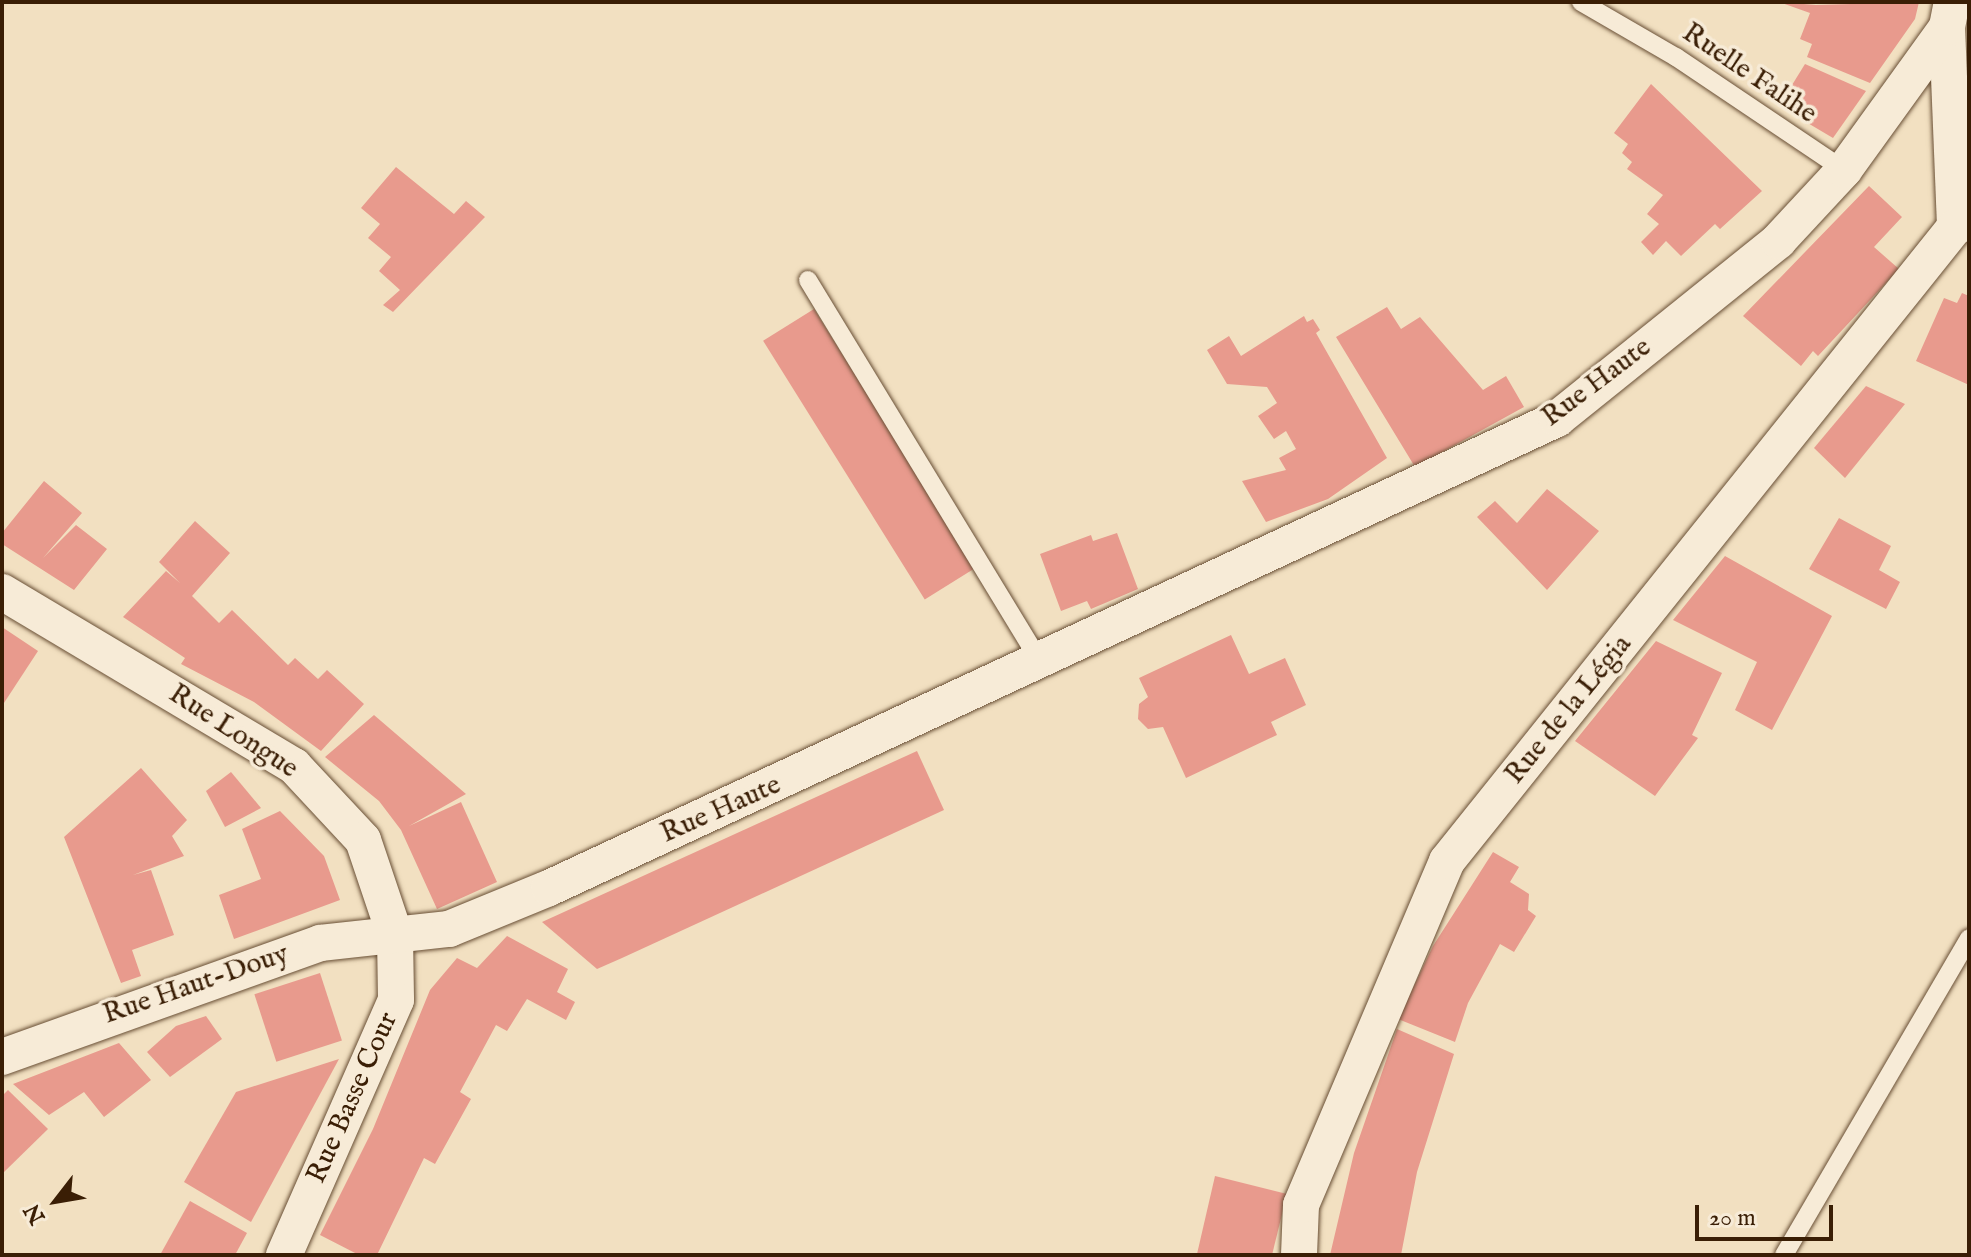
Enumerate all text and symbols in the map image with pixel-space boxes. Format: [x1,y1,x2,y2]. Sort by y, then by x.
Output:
street label: Ruelle Falihe [1675,17,1823,131]
street label: Rue Haute [1536,331,1658,435]
street label: Rue de la Légia [1499,629,1639,791]
street label: Rue Longue [162,678,304,786]
street label: Rue Haute [656,769,786,851]
street label: Rue Haut-Douy [99,938,293,1032]
street label: Rue Basse Cour [300,1007,406,1189]
north arrow [16,1161,96,1241]
scale bar [1699,1189,1837,1239]
text: N [19,1198,52,1229]
text: 20 m [1709,1203,1756,1234]

